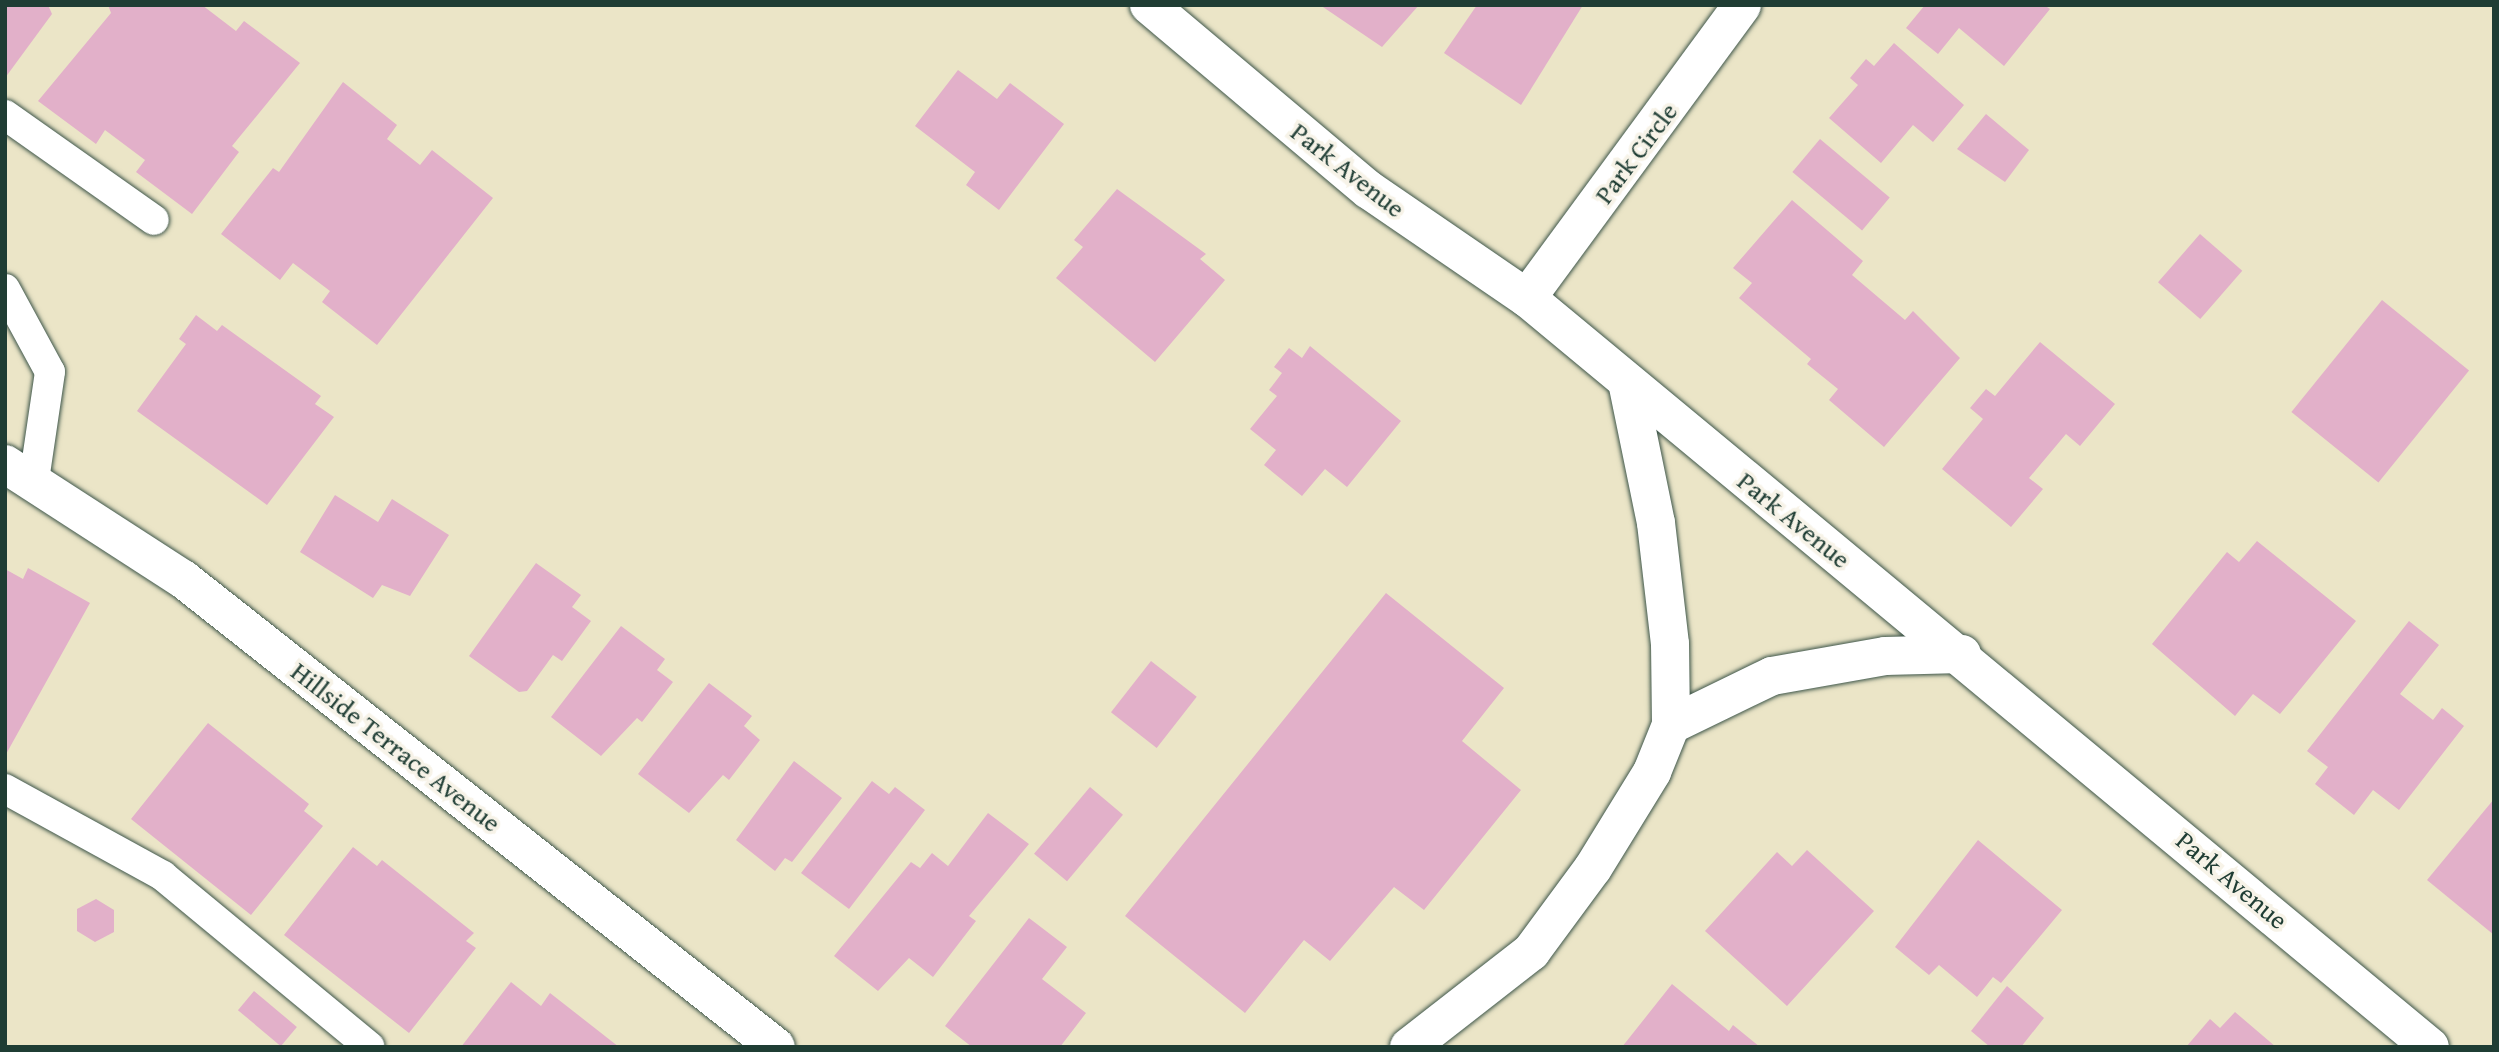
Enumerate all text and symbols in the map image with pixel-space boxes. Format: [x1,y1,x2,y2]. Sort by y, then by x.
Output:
street label: Park Circle [1588,96,1684,210]
street label: Park Avenue [1285,116,1411,224]
street label: Park Avenue [1731,465,1857,575]
street label: Hillside Terrace Avenue [285,656,507,838]
street label: Park Avenue [2170,824,2294,936]

